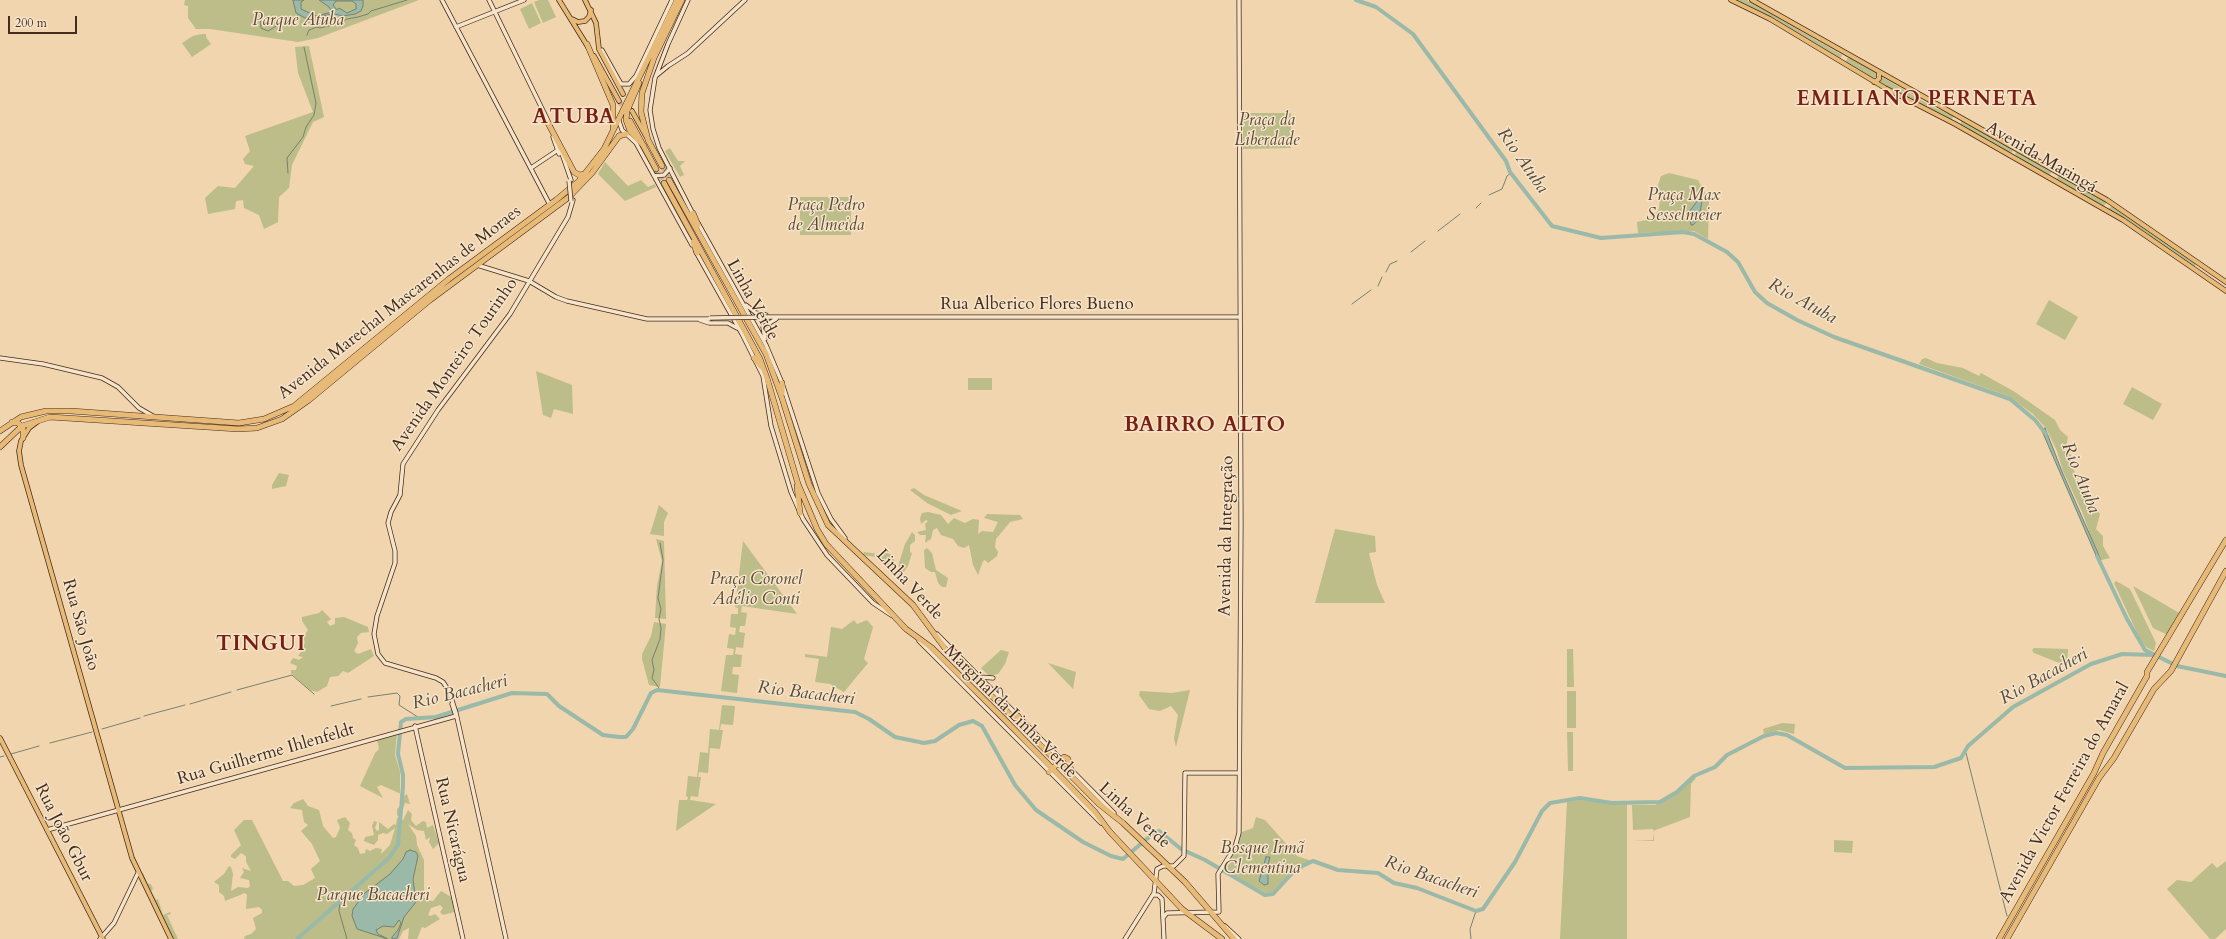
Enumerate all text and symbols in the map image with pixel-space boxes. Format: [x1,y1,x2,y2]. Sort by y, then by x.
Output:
scale bar [10,8,79,34]
park label: Parque Atuba [252,11,344,31]
text: 200 m [15,15,47,31]
district label: EMILIANO PERNETA [1796,87,2038,113]
district label: ATUBA [532,105,616,131]
park label: Praça da Liberdade [1234,111,1300,151]
street label: Avenida Maringá [1982,118,2100,198]
water label: Rio Atuba [1492,124,1552,198]
park label: Praça Max Sesselmeier [1647,186,1721,226]
park label: Praça Pedro de Almeida [787,196,865,236]
street label: Avenida Marechal Mascarenhas de Moraes [275,202,525,404]
street label: Linha Verde [721,256,783,344]
water label: Rio Atuba [1764,274,1840,330]
street label: Avenida Monteiro Tourinho [387,275,523,455]
street label: Rua Alberico Flores Bueno [940,295,1134,315]
district label: BAIRRO ALTO [1124,413,1286,439]
water label: Rio Atuba [2056,439,2104,517]
street label: Avenida da Integração [1215,455,1239,617]
street label: Linha Verde [871,545,947,625]
park label: Praça Coronel Adélio Conti [710,570,802,610]
street label: Rua São João [57,577,103,673]
district label: TINGUI [216,632,306,658]
street label: Marginal da Linha Verde [939,641,1081,783]
water label: Rio Bacacheri [1996,644,2092,710]
water label: Rio Bacacheri [410,671,510,715]
water label: Rio Bacacheri [756,677,856,711]
street label: Avenida Victor Ferreira do Amaral [1996,679,2134,907]
street label: Rua Guilherme Ihlenfeldt [175,720,357,790]
street label: Rua Nicarágua [430,776,474,884]
street label: Linha Verde [1094,779,1174,853]
street label: Rua João Gbur [30,781,96,885]
park label: Bosque Irmã Clementina [1220,839,1304,879]
water label: Rio Bacacheri [1381,852,1481,904]
park label: Parque Bacacheri [316,886,430,906]

